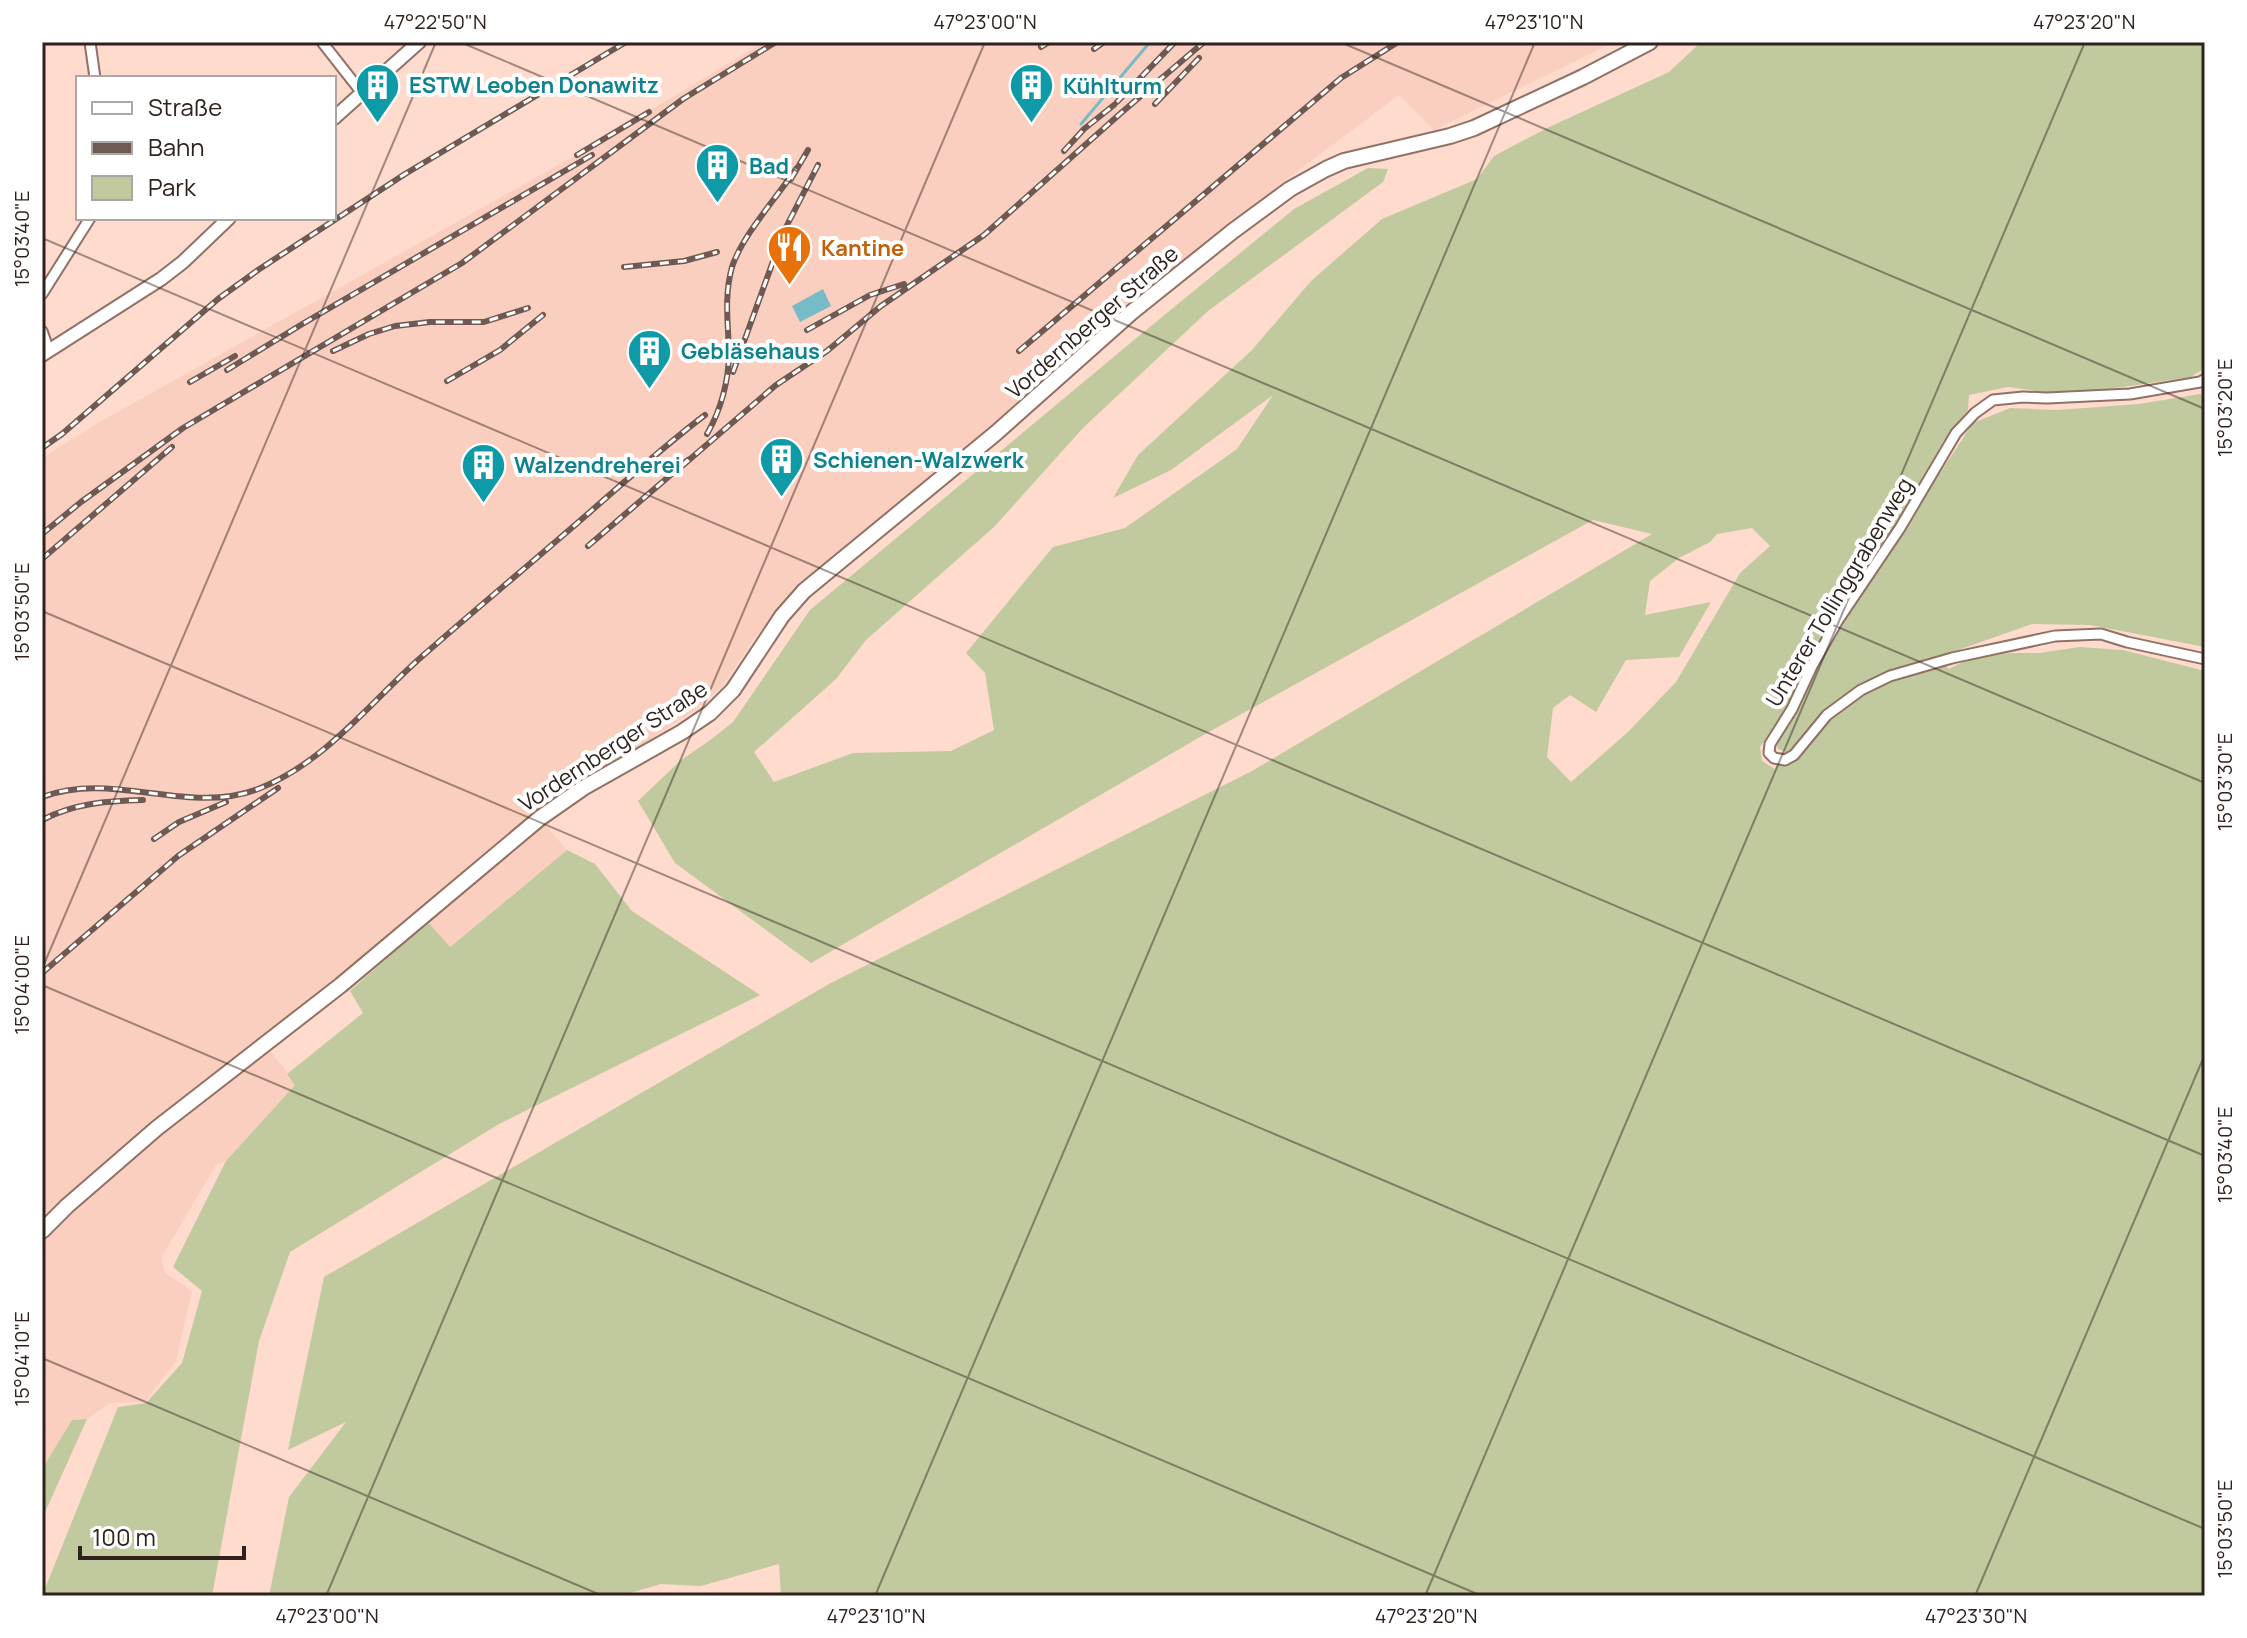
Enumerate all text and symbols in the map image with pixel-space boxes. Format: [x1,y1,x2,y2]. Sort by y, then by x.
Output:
text: 47°22'50"N [383,8,487,35]
text: 47°23'00"N [933,8,1037,35]
text: 47°23'10"N [1484,8,1584,35]
text: 47°23'20"N [2033,8,2135,35]
building icon: ESTW Leoben Donawitz [354,61,402,124]
building icon: Kühlturm [1008,62,1056,125]
place label: ESTW Leoben Donawitz [409,70,659,100]
place label: Kühlturm [1063,71,1162,101]
legend [76,76,336,220]
text: Straße [148,90,222,123]
text: Bahn [148,130,205,163]
building icon: Bad [694,142,742,205]
place label: Bad [749,151,789,181]
text: Park [148,170,197,203]
text: 15°03'40"E [8,191,35,287]
restaurant icon: Kantine [766,224,814,287]
place label: Kantine [821,233,904,263]
street label: Vordernberger Straße [999,239,1185,405]
building icon: Gebläsehaus [626,327,674,390]
place label: Gebläsehaus [681,336,820,366]
text: 15°03'20"E [2211,359,2238,457]
building icon: Schienen-Walzwerk [758,436,806,499]
building icon: Walzendreherei [459,441,507,504]
place label: Schienen-Walzwerk [813,445,1025,475]
place label: Walzendreherei [514,450,681,480]
street label: Unterer Tollinggrabenweg [1759,472,1919,712]
text: 15°03'50"E [8,563,35,661]
street label: Vordernberger Straße [513,674,713,818]
text: 15°03'30"E [2211,733,2238,831]
text: 15°04'00"E [8,935,35,1035]
text: 15°03'40"E [2211,1107,2238,1203]
text: 15°04'10"E [8,1311,35,1407]
text: 15°03'50"E [2211,1480,2238,1578]
scale bar [80,1510,244,1560]
text: 100 m [92,1520,156,1553]
text: 47°23'00"N [275,1602,379,1629]
text: 47°23'10"N [826,1602,926,1629]
text: 47°23'20"N [1375,1602,1477,1629]
text: 47°23'30"N [1925,1602,2027,1629]

